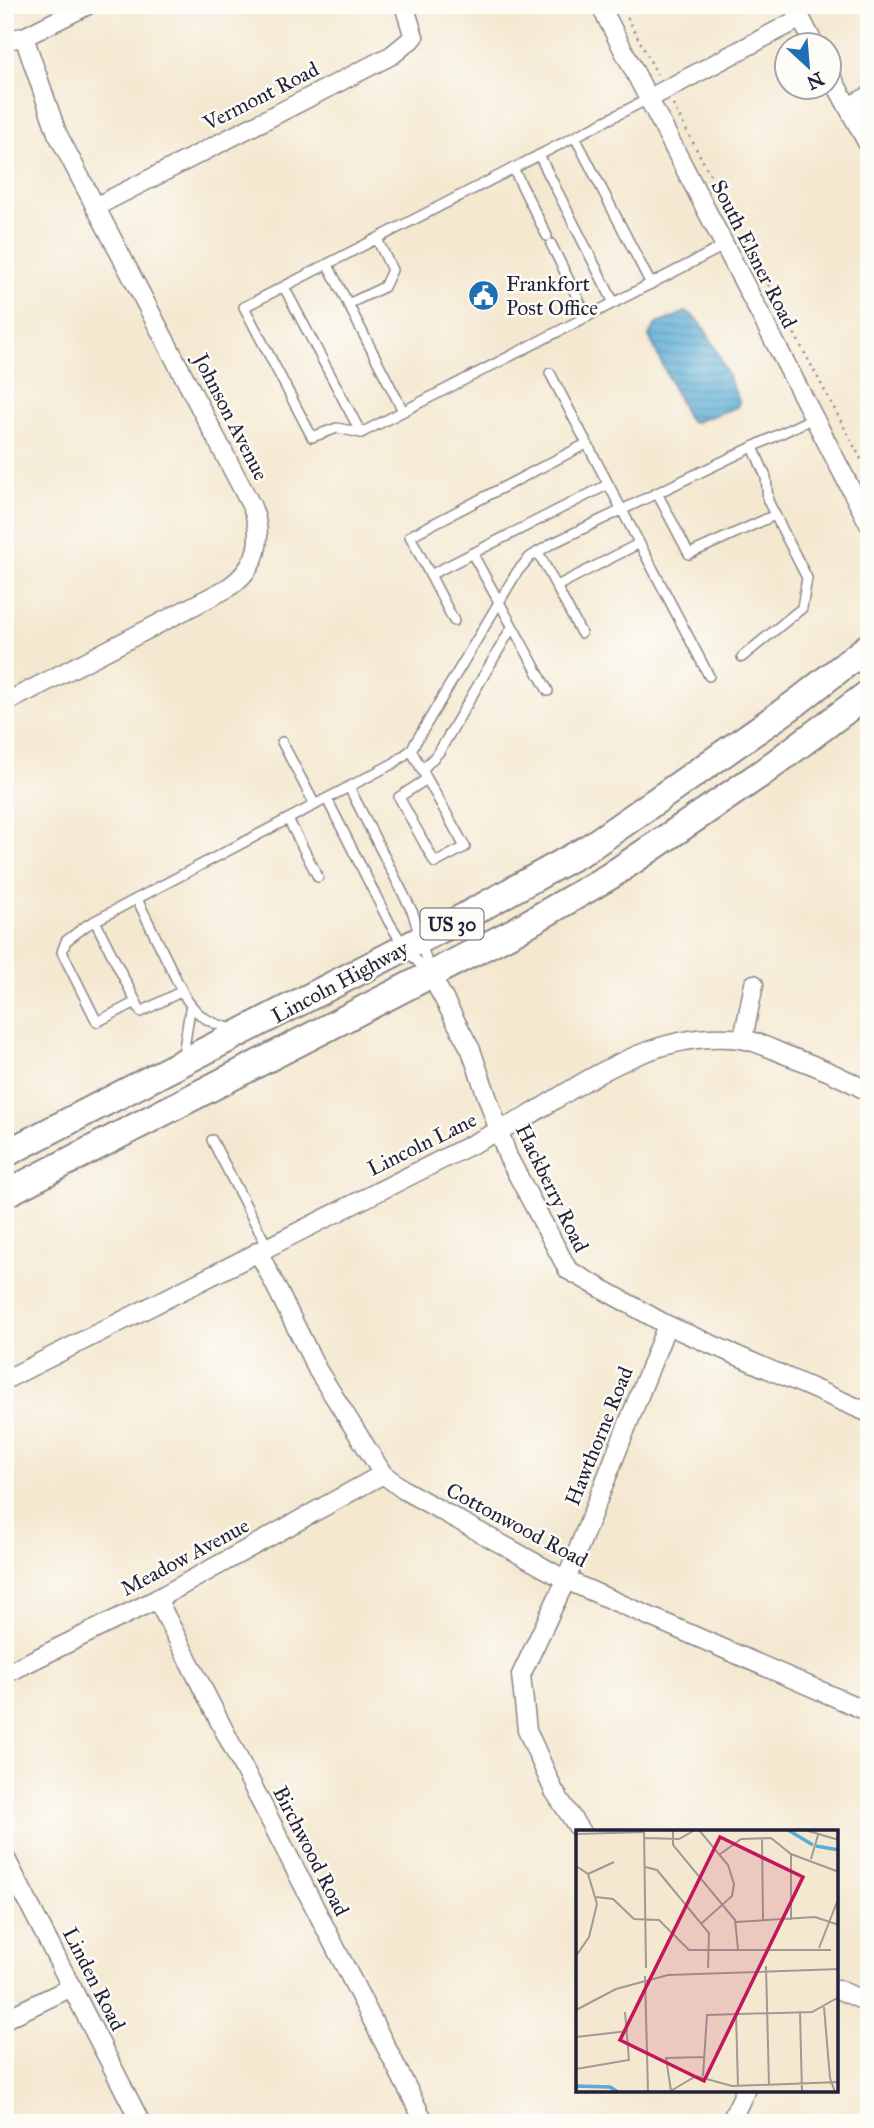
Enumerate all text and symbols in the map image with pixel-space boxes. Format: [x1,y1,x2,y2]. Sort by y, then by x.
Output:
north arrow [772,32,842,102]
street label: Vermont Road [198,56,323,137]
text: N [803,67,828,95]
street label: South Elsner Road [705,175,803,333]
place label: Frankfort Post Office [506,271,598,321]
public building icon: Frankfort Post Office [466,279,500,313]
street label: Johnson Avenue [187,347,274,485]
road number: US 30 [420,908,484,940]
street label: Lincoln Highway [267,935,414,1029]
street label: Lincoln Lane [363,1106,481,1182]
street label: Hackberry Road [510,1120,594,1257]
street label: Hawthorne Road [559,1362,639,1509]
street label: Cottonwood Road [442,1477,593,1573]
street label: Meadow Avenue [116,1512,254,1602]
street label: Birchwood Road [267,1782,355,1921]
inset map [576,1830,839,2093]
street label: Linden Road [57,1923,131,2035]

